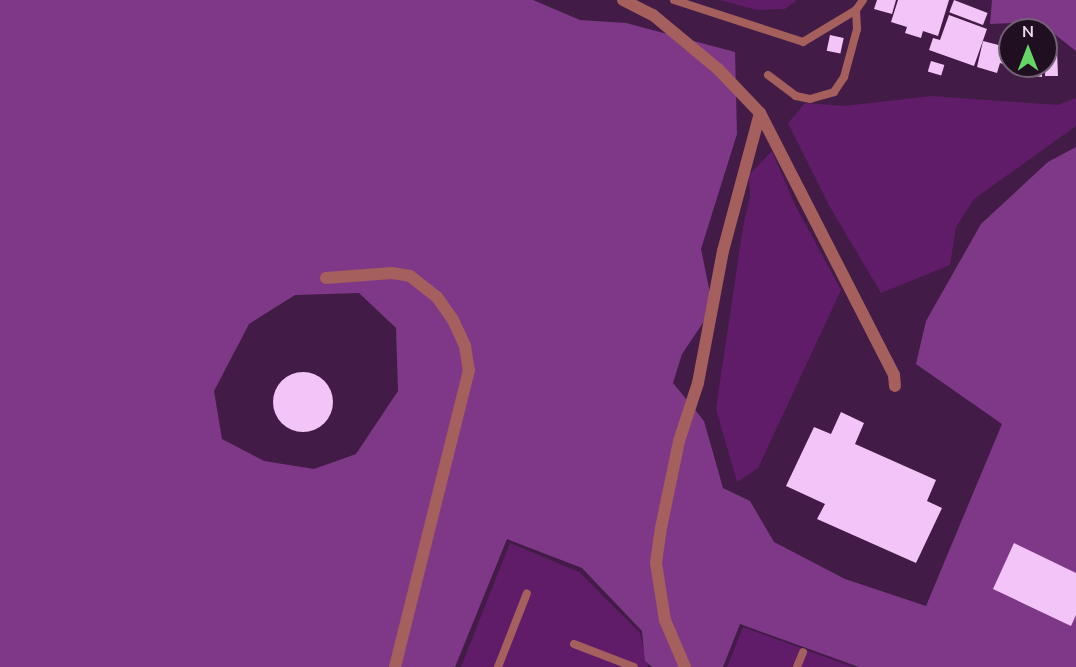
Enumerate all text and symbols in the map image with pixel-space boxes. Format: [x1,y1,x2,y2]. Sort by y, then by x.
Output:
north arrow [998,18,1058,78]
text: N [1022,21,1034,43]

